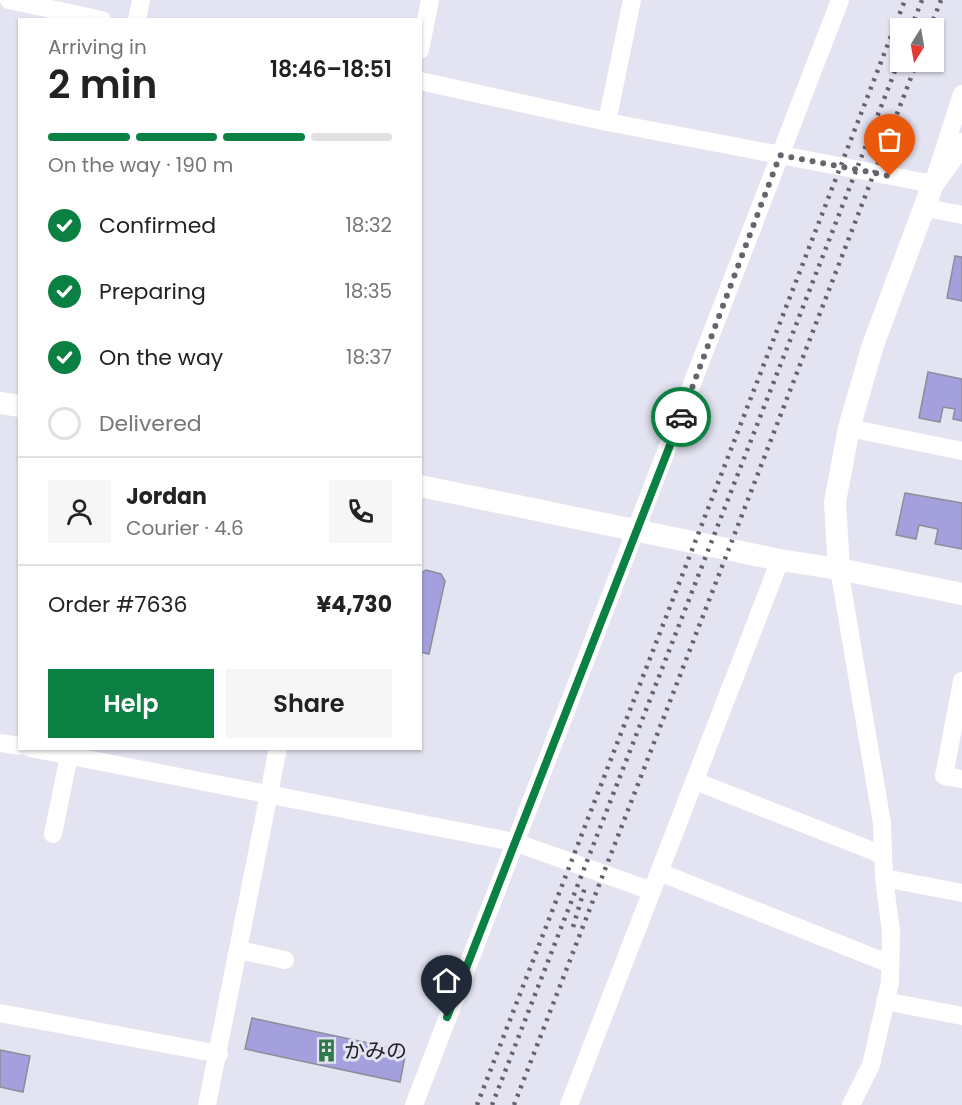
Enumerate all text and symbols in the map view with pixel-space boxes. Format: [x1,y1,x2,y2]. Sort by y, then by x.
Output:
north arrow [890,18,944,72]
map controls [890,18,944,72]
text: Arriving in [48,33,147,61]
text: 18:46–18:51 [270,54,392,85]
text: 2 min [48,57,157,112]
pin [864,114,915,176]
icon: bag [873,123,906,156]
text: On the way · 190 m [48,151,233,179]
icon: check [48,209,81,242]
text: Confirmed [99,210,216,241]
text: 18:32 [345,211,392,239]
icon: check [48,275,81,308]
text: Preparing [99,276,206,307]
text: 18:35 [344,277,392,305]
icon: check [48,341,81,374]
text: On the way [99,342,223,373]
text: 18:37 [346,343,392,371]
courier [651,387,711,447]
icon: car [665,401,698,434]
text: Delivered [99,408,202,439]
button: person [48,480,111,543]
button: phone [329,480,392,543]
text: Jordan [126,481,207,512]
text: Courier · 4.6 [126,514,244,542]
text: Order #7636 [48,589,187,620]
text: ¥4,730 [317,589,392,620]
button: Help [48,669,214,738]
button: Share [226,669,392,738]
pin [421,955,472,1017]
icon: home [430,964,463,997]
place label: かみの [344,1036,407,1065]
building icon: かみの [313,1037,339,1063]

